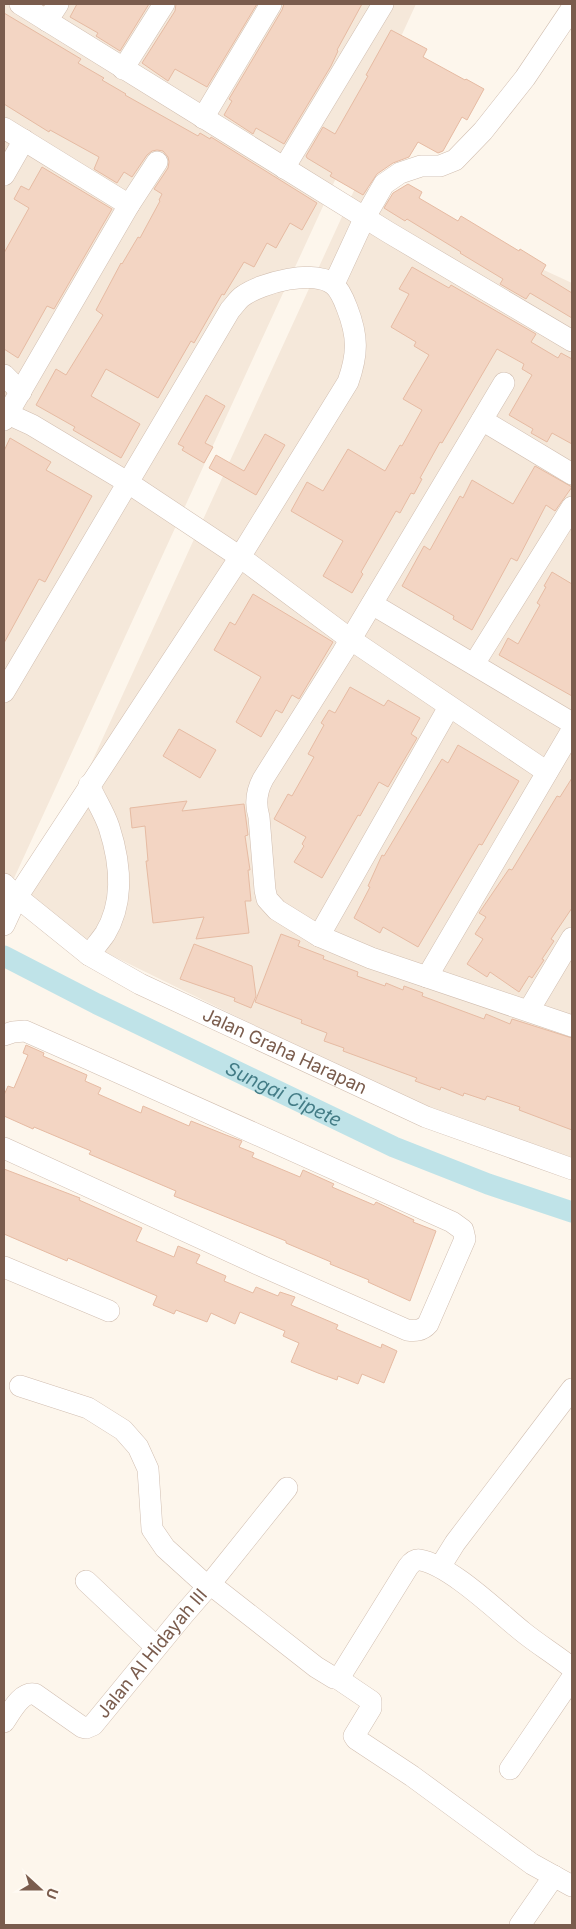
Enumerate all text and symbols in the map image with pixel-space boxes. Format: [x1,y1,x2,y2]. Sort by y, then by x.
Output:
street label: Jalan Graha Harapan [199,1004,370,1098]
water label: Sungai Cipete [222,1057,345,1132]
street label: Jalan Al Hidayah III [92,1584,211,1722]
north arrow [15,1864,65,1914]
text: U [43,1886,62,1902]

